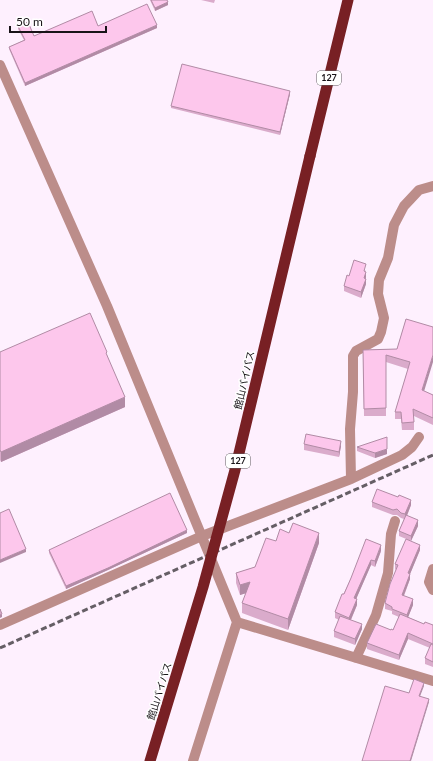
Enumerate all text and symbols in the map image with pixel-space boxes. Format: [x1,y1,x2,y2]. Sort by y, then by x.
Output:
scale bar [10,8,106,34]
text: 50 m [16,14,43,29]
road number: 127 [317,71,341,85]
street label: 館山バイパス [231,350,257,410]
road number: 127 [226,454,250,468]
street label: 館山バイパス [145,661,173,721]

